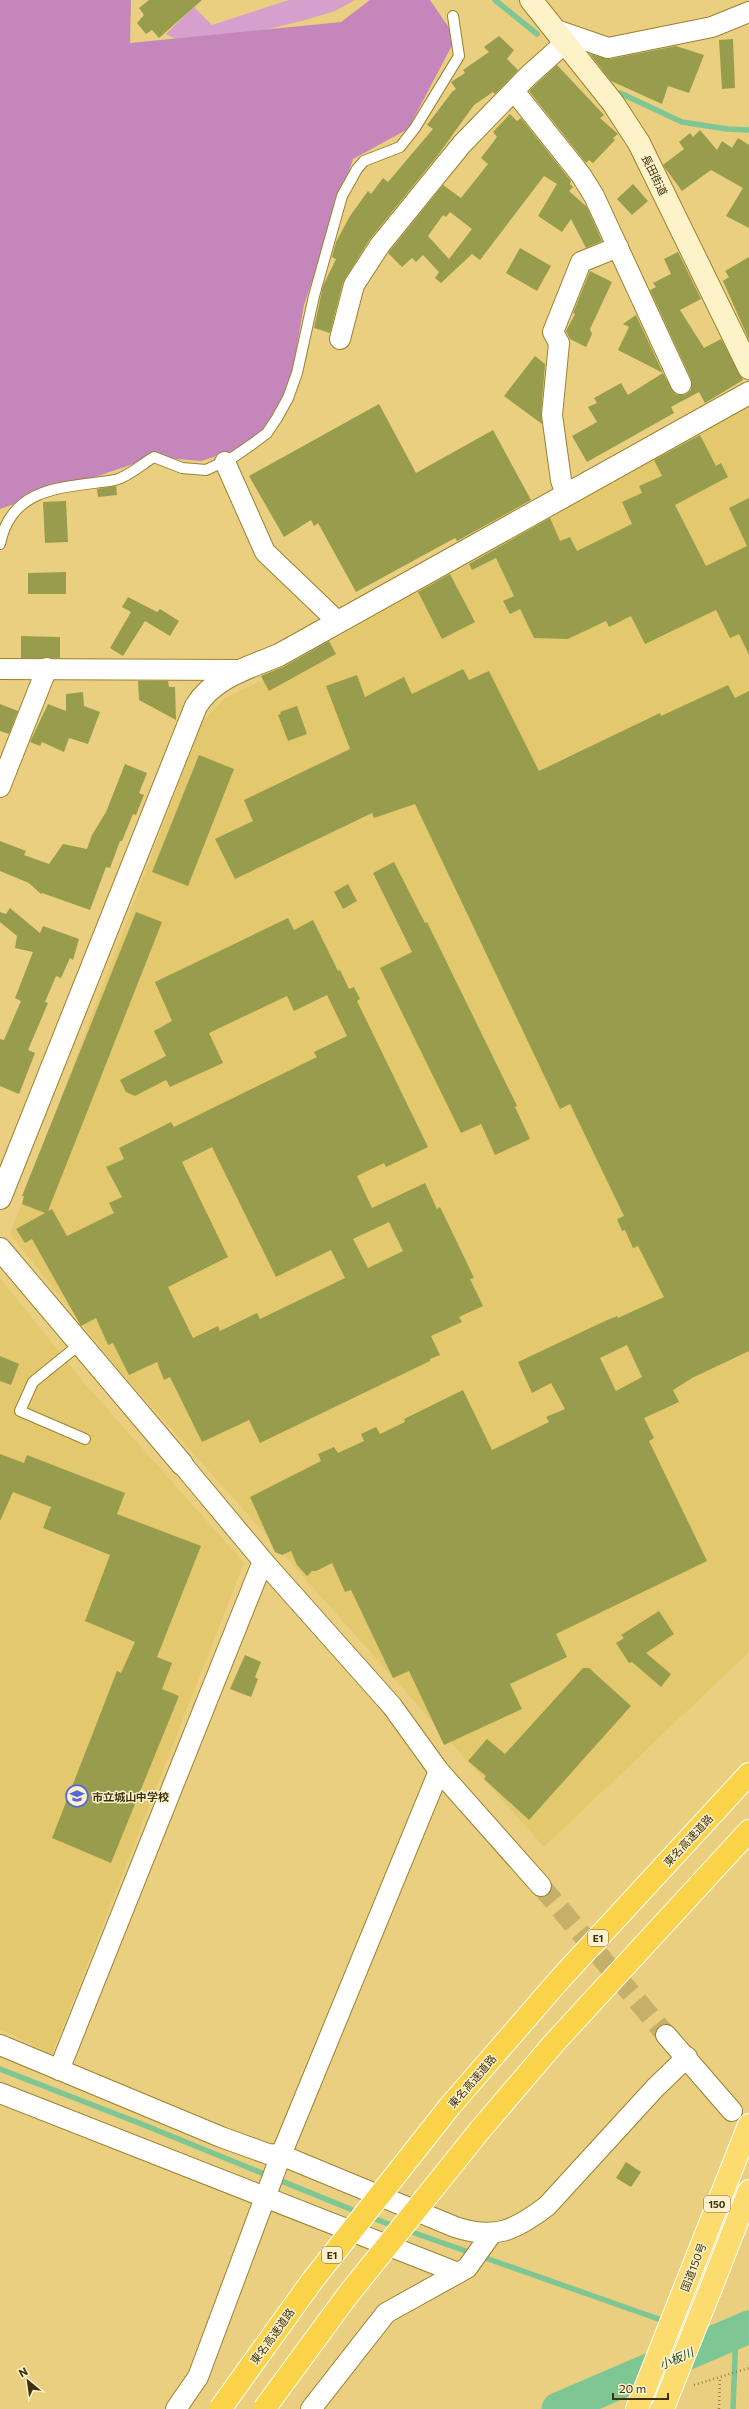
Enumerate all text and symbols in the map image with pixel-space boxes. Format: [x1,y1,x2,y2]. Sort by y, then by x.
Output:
street label: 長田街道 [640,152,670,198]
school or university icon: 市立城山中学校 [64,1783,90,1809]
place label: 市立城山中学校 [92,1790,169,1803]
street label: 東名高速道路 [661,1811,715,1869]
road number: E1 [588,1930,608,1946]
street label: 東名高速道路 [445,2052,499,2110]
road number: 150 [704,2196,730,2212]
street label: 国道150号 [678,2241,708,2293]
road number: E1 [322,2247,342,2263]
street label: 東名高速道路 [247,2305,297,2367]
water label: 小板川 [657,2344,697,2371]
north arrow [8,2361,48,2401]
text: N [16,2364,30,2380]
scale bar [613,2375,668,2401]
text: 20 m [619,2381,646,2395]

